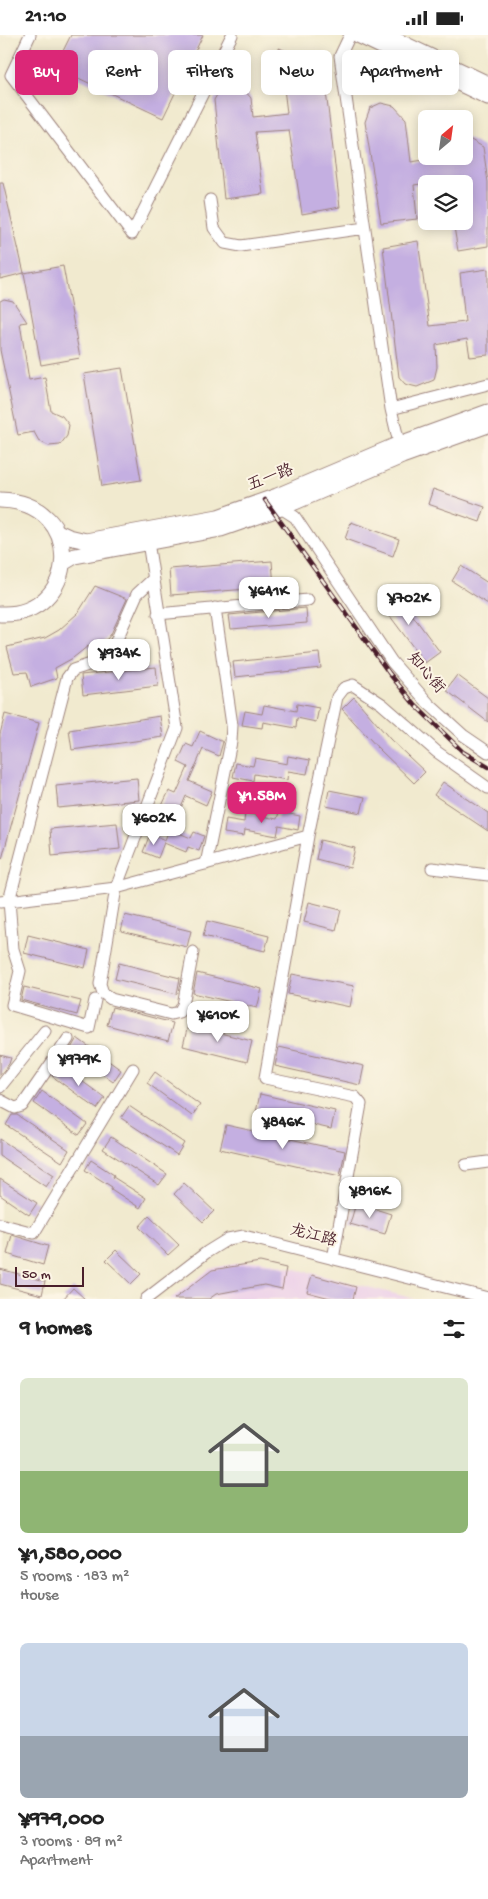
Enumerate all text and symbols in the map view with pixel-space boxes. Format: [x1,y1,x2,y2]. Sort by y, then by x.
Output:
text: 21:10 [25,6,66,29]
chip: Buy [15,50,78,95]
chip: Rent [88,50,158,95]
chip: Filters [168,50,251,95]
chip: New [261,50,332,95]
chip: Apartment [342,50,459,95]
north arrow [418,110,472,165]
map controls [418,110,473,230]
button: layers [418,175,473,230]
street label: 五一路 [244,460,297,496]
pin: ¥641K [234,577,304,619]
text: ¥641K [250,583,288,602]
pin: ¥702K [374,583,444,626]
text: ¥702K [388,590,430,609]
pin: ¥934K [84,639,154,681]
text: ¥934K [99,645,139,664]
street label: 知心街 [402,649,449,698]
pin: ¥1.58M [221,781,303,824]
text: ¥1.58M [238,788,286,807]
pin: ¥602K [119,803,189,846]
text: ¥602K [133,810,175,829]
pin: ¥610K [183,1001,253,1043]
text: ¥610K [198,1007,238,1026]
pin: ¥979K [44,1045,114,1087]
text: ¥979K [59,1051,99,1070]
pin: ¥846K [248,1107,318,1150]
text: ¥846K [263,1114,303,1133]
pin: ¥816K [335,1177,405,1219]
text: ¥816K [350,1183,390,1202]
street label: 龙江路 [287,1220,339,1252]
scale bar [15,1264,84,1287]
text: 50 m [22,1267,51,1284]
icon: filters [440,1315,468,1343]
text: 9 homes [20,1317,91,1342]
icon: home [199,1410,289,1500]
text: ¥1,580,000 [20,1543,122,1568]
text: 5 rooms · 183 m² [20,1568,129,1587]
text: House [20,1587,59,1606]
icon: home [199,1675,289,1765]
text: ¥979,000 [20,1808,104,1833]
text: 3 rooms · 89 m² [20,1833,122,1852]
text: Apartment [20,1852,92,1871]

